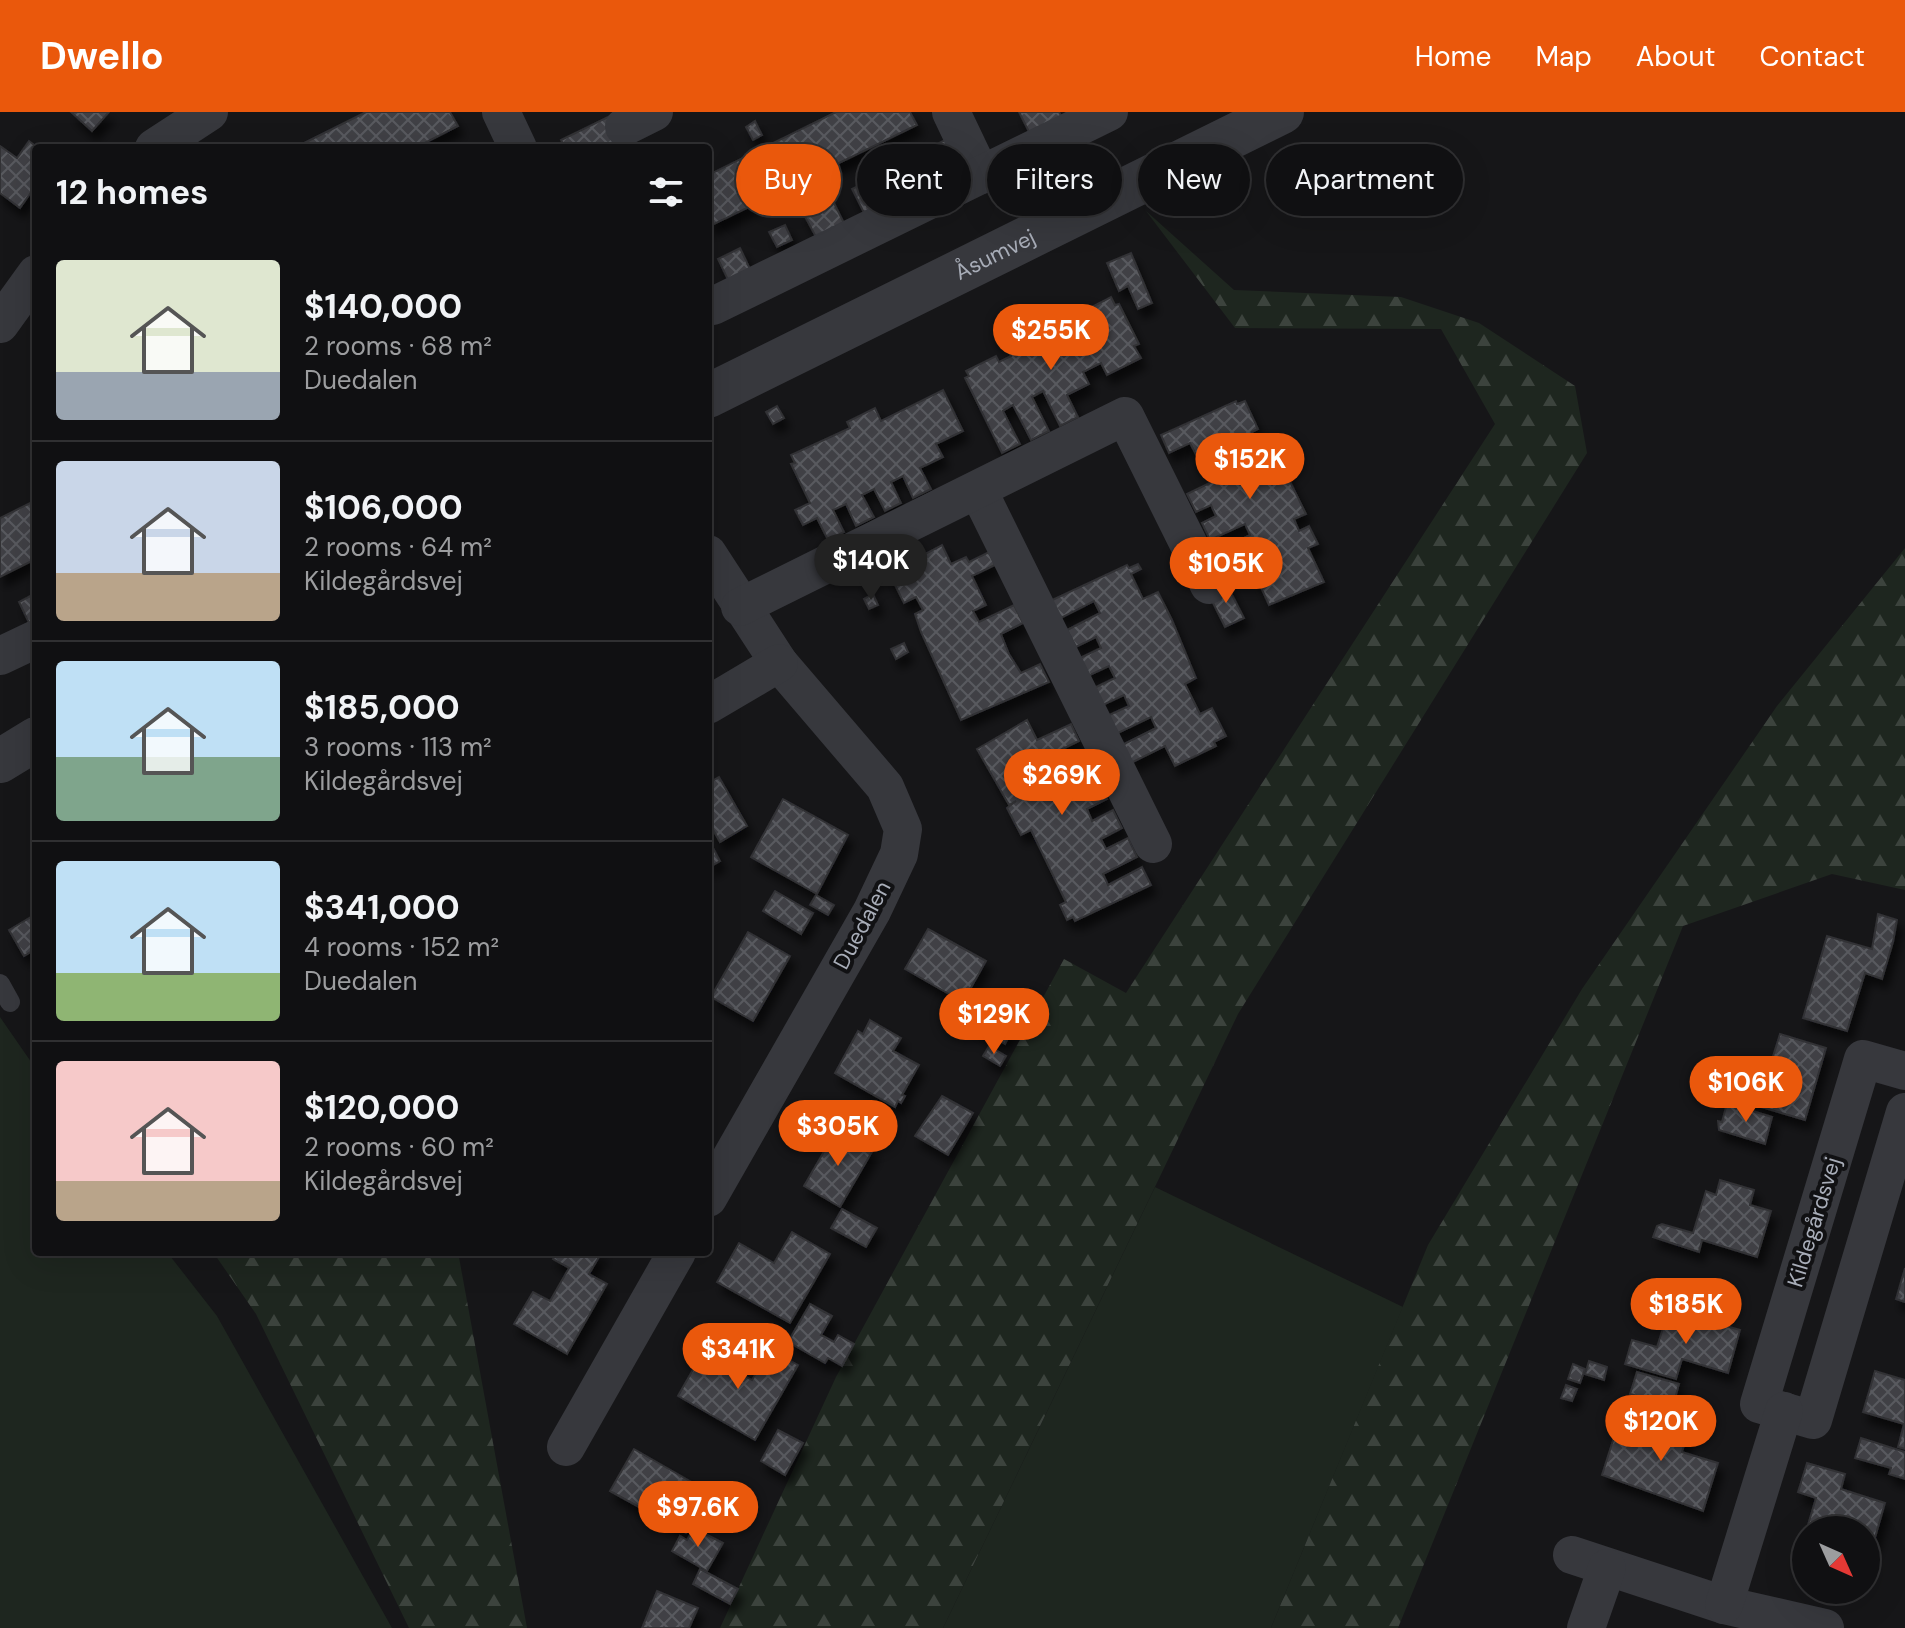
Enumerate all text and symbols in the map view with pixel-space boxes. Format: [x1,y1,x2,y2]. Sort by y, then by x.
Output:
text: Dwello [40,31,164,81]
text: Home [1415,38,1491,75]
text: Map [1535,38,1592,75]
text: About [1636,38,1715,75]
text: Contact [1759,38,1865,75]
chip: Buy [736,144,841,216]
chip: Rent [857,144,971,216]
chip: Filters [987,144,1122,216]
chip: New [1138,144,1250,216]
chip: Apartment [1266,144,1463,216]
text: 12 homes [56,170,208,215]
icon: filters [644,170,688,214]
street label: Åsumvej [950,222,1040,286]
text: $140,000 [304,284,462,329]
icon: home [120,292,216,388]
pin: $255K [995,304,1107,372]
text: $255K [1011,313,1091,347]
text: 2 rooms · 68 m² [304,329,492,363]
text: Duedalen [304,363,418,397]
pin: $152K [1194,433,1306,501]
text: $152K [1213,442,1287,476]
text: $106,000 [304,485,463,530]
icon: home [120,493,216,589]
text: 2 rooms · 64 m² [304,530,492,564]
pin: $140K [815,534,927,602]
pin: $105K [1170,537,1282,605]
text: $140K [832,543,910,577]
text: $105K [1188,546,1264,580]
text: Kildegårdsvej [304,564,463,598]
text: $185,000 [304,685,460,730]
icon: home [120,693,216,789]
text: 3 rooms · 113 m² [304,730,492,764]
pin: $269K [1006,749,1118,817]
text: $269K [1022,758,1102,792]
text: Kildegårdsvej [304,764,463,798]
street label: Duedalen [827,876,897,974]
text: $341,000 [304,885,460,930]
icon: home [120,893,216,989]
text: 4 rooms · 152 m² [304,930,499,964]
text: Duedalen [304,964,418,998]
pin: $129K [938,988,1050,1056]
text: $129K [957,997,1031,1031]
pin: $106K [1690,1056,1802,1124]
text: $106K [1708,1065,1784,1099]
text: $120,000 [304,1085,459,1130]
icon: home [120,1093,216,1189]
pin: $305K [782,1100,894,1168]
text: $305K [797,1109,879,1143]
text: 2 rooms · 60 m² [304,1130,494,1164]
street label: Kildegårdsvej [1780,1154,1848,1290]
text: Kildegårdsvej [304,1164,463,1198]
pin: $185K [1630,1278,1742,1346]
text: $185K [1649,1287,1723,1321]
pin: $341K [682,1323,794,1391]
text: $341K [701,1332,775,1366]
pin: $120K [1605,1395,1717,1463]
text: $120K [1623,1404,1699,1438]
pin: $97.6K [633,1481,763,1549]
text: $97.6K [656,1490,740,1524]
north arrow [1792,1516,1880,1604]
map controls [1792,1516,1880,1604]

